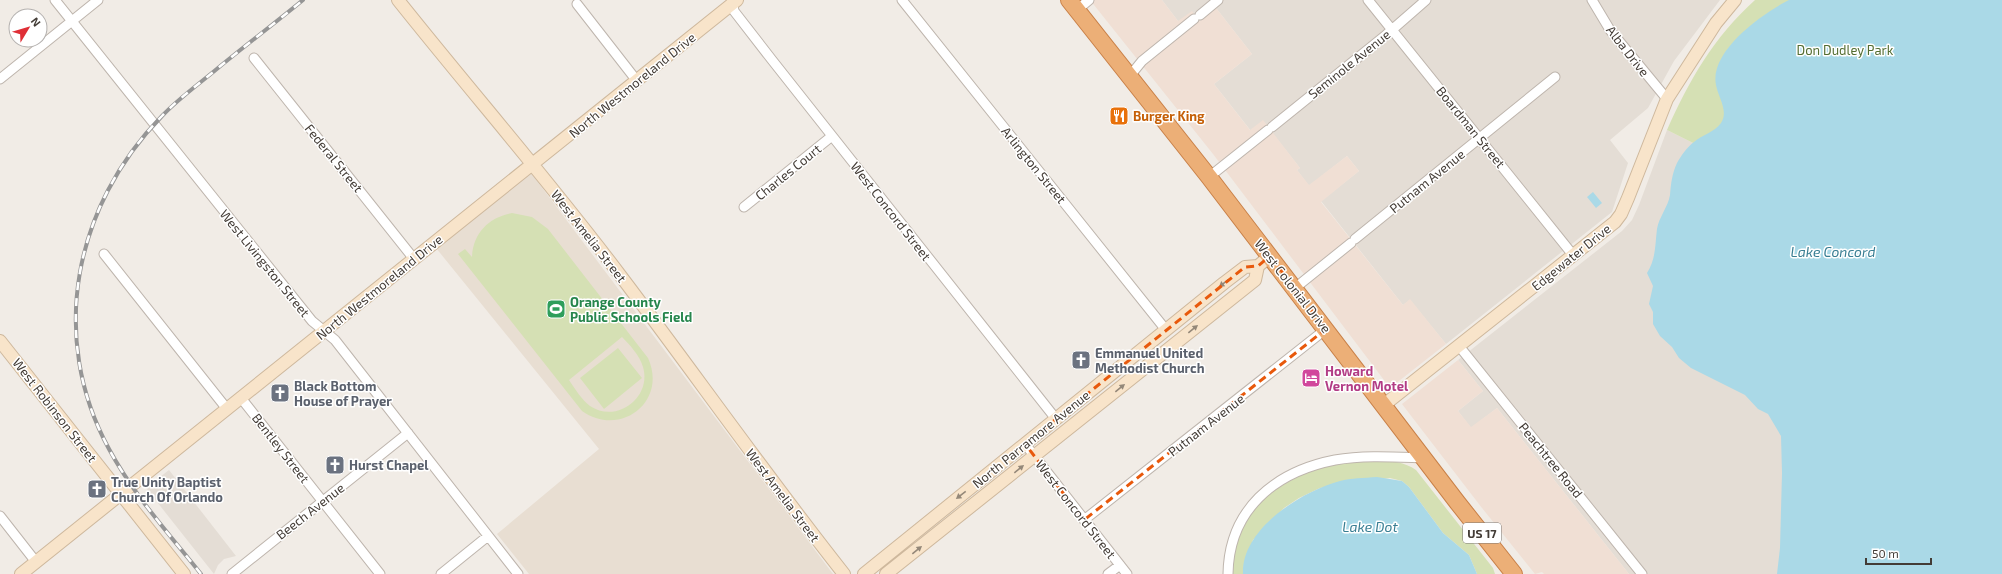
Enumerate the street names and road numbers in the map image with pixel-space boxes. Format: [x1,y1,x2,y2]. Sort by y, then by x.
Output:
street label: Alba Drive [1603,22,1653,80]
street label: Seminole Avenue [1305,26,1393,102]
street label: North Westmoreland Drive [565,29,699,141]
street label: Boardman Street [1433,83,1509,171]
street label: Federal Street [302,121,366,195]
street label: Arlington Street [998,123,1070,207]
street label: Charles Court [752,141,824,203]
street label: Putnam Avenue [1386,146,1468,216]
street label: West Concord Street [847,158,935,264]
street label: West Amelia Street [548,187,630,285]
street label: West Livingston Street [217,206,313,320]
street label: Edgewater Drive [1528,220,1614,294]
street label: North Westmoreland Drive [312,231,446,343]
street label: West Colonial Drive [1251,236,1335,336]
street label: West Robinson Street [9,355,101,465]
street label: North Parramore Avenue [969,387,1093,491]
street label: Putnam Avenue [1165,390,1247,460]
street label: Bentley Street [249,410,313,486]
street label: Peachtree Road [1516,419,1586,501]
street label: West Amelia Street [743,445,823,545]
street label: West Concord Street [1032,456,1120,562]
street label: Beech Avenue [273,479,347,543]
road number: US 17 [1463,523,1501,543]

